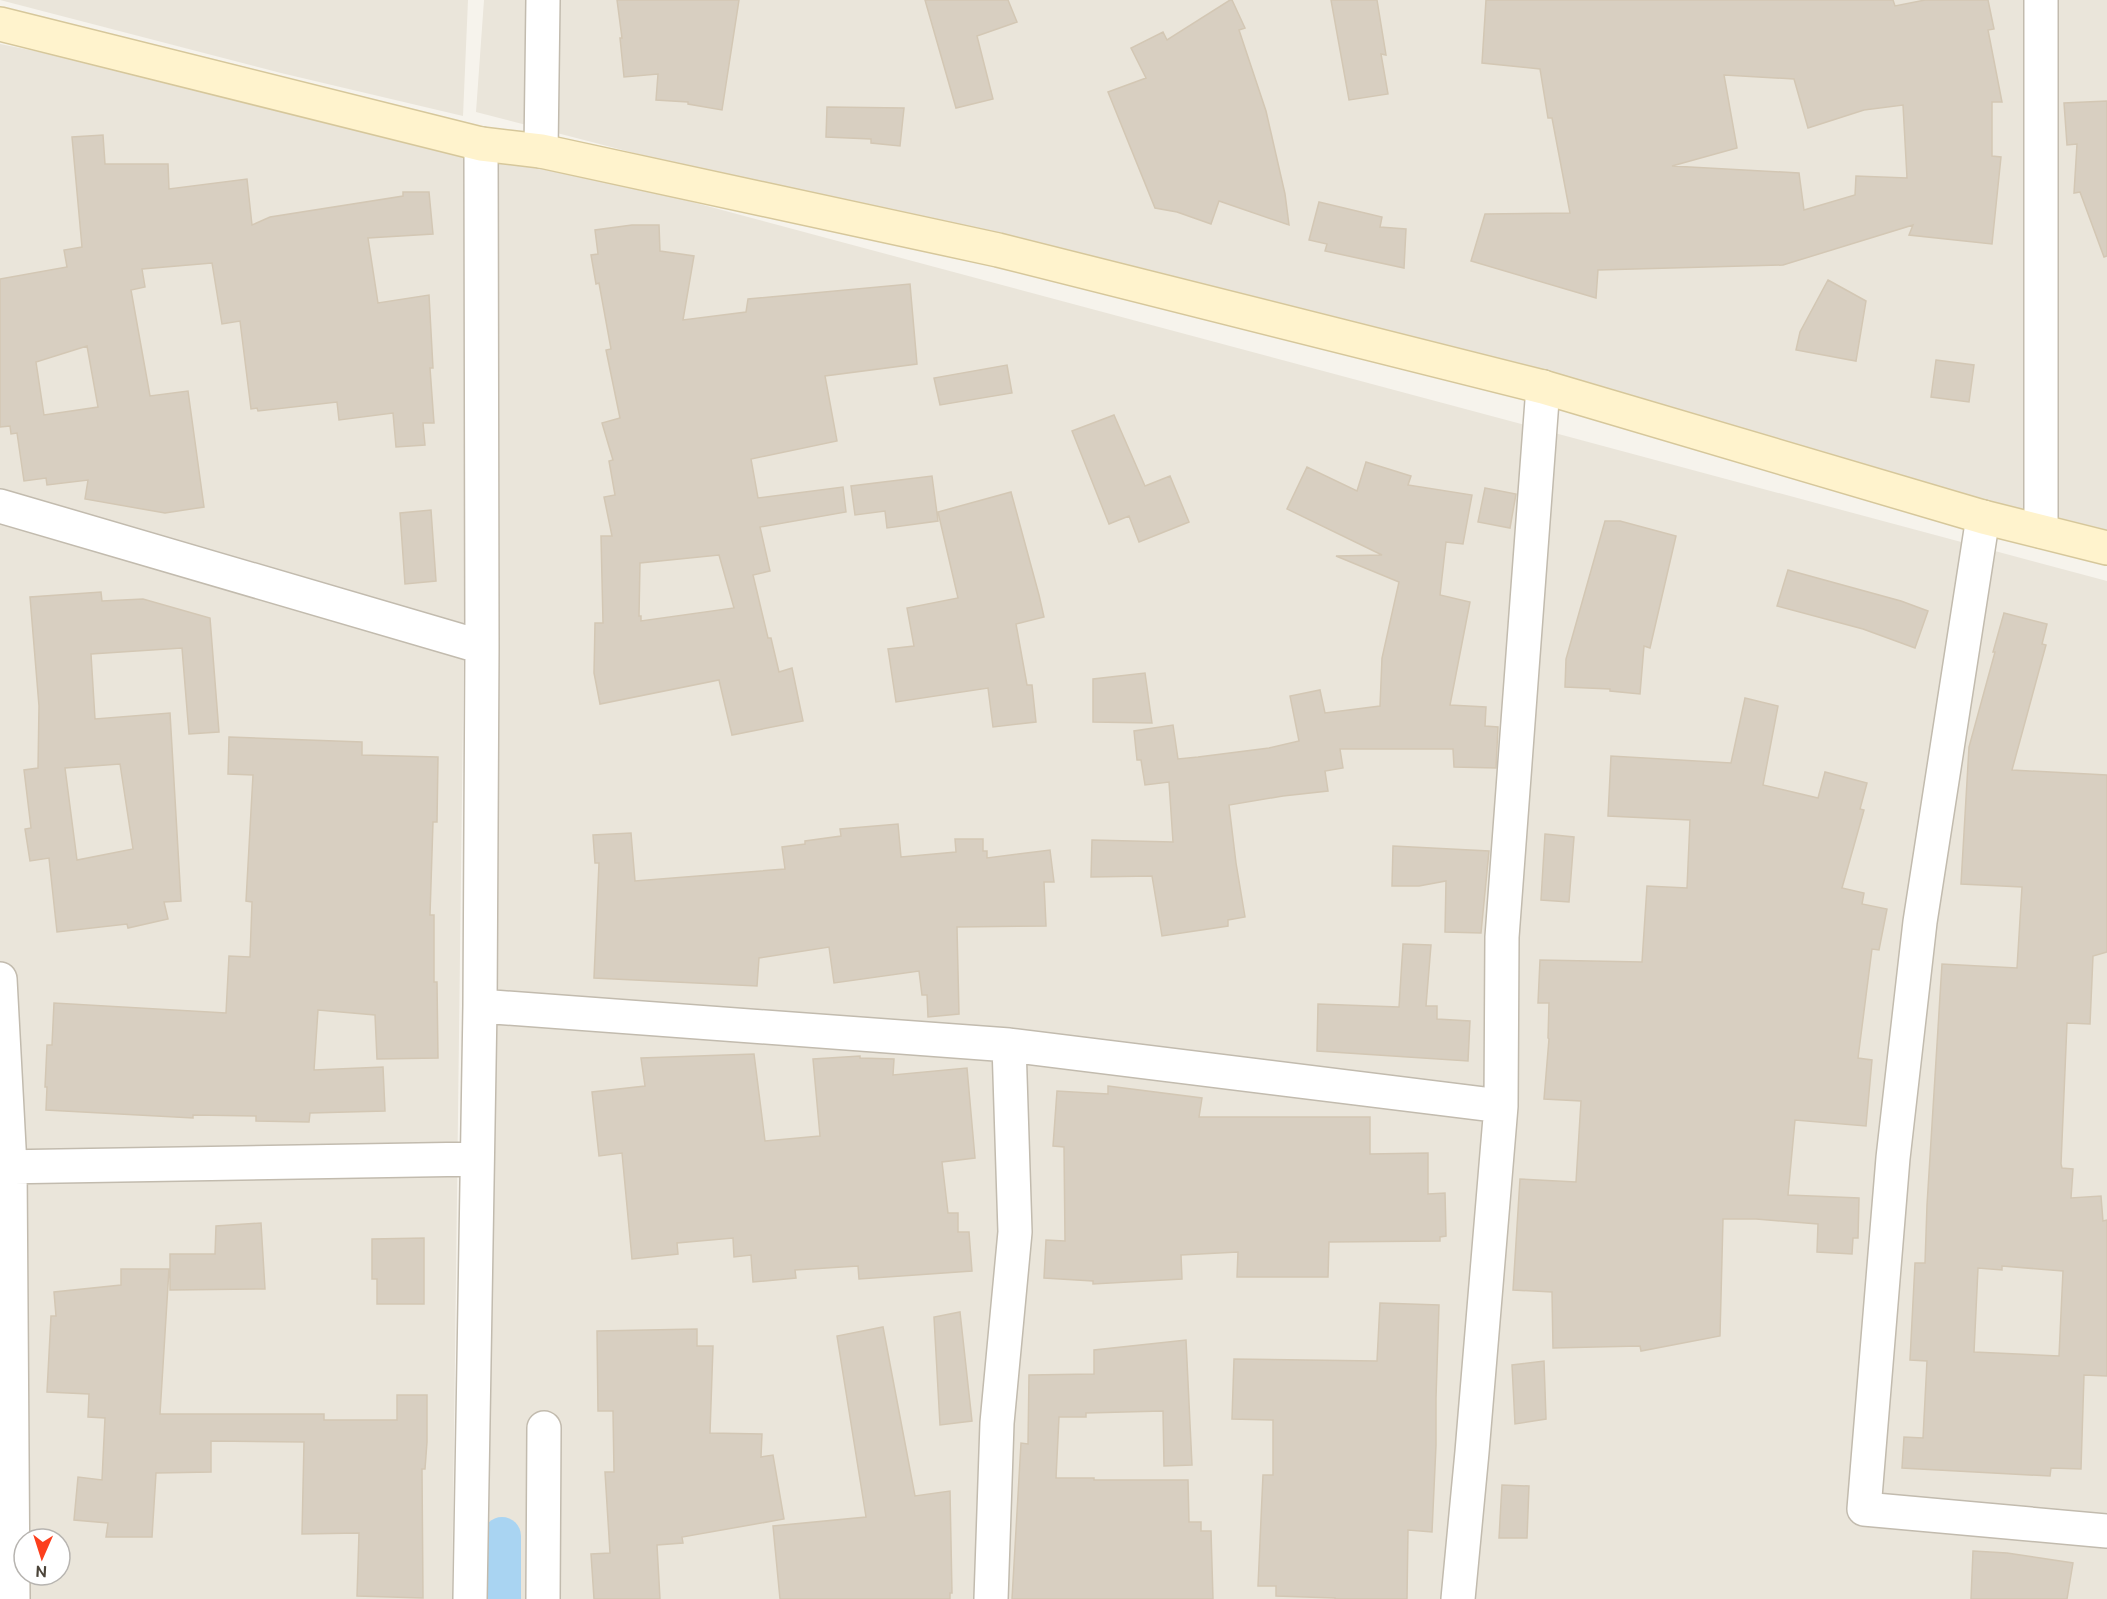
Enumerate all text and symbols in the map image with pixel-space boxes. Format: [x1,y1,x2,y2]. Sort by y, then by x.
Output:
north arrow [12,1527,72,1587]
text: N [35,1563,48,1581]

